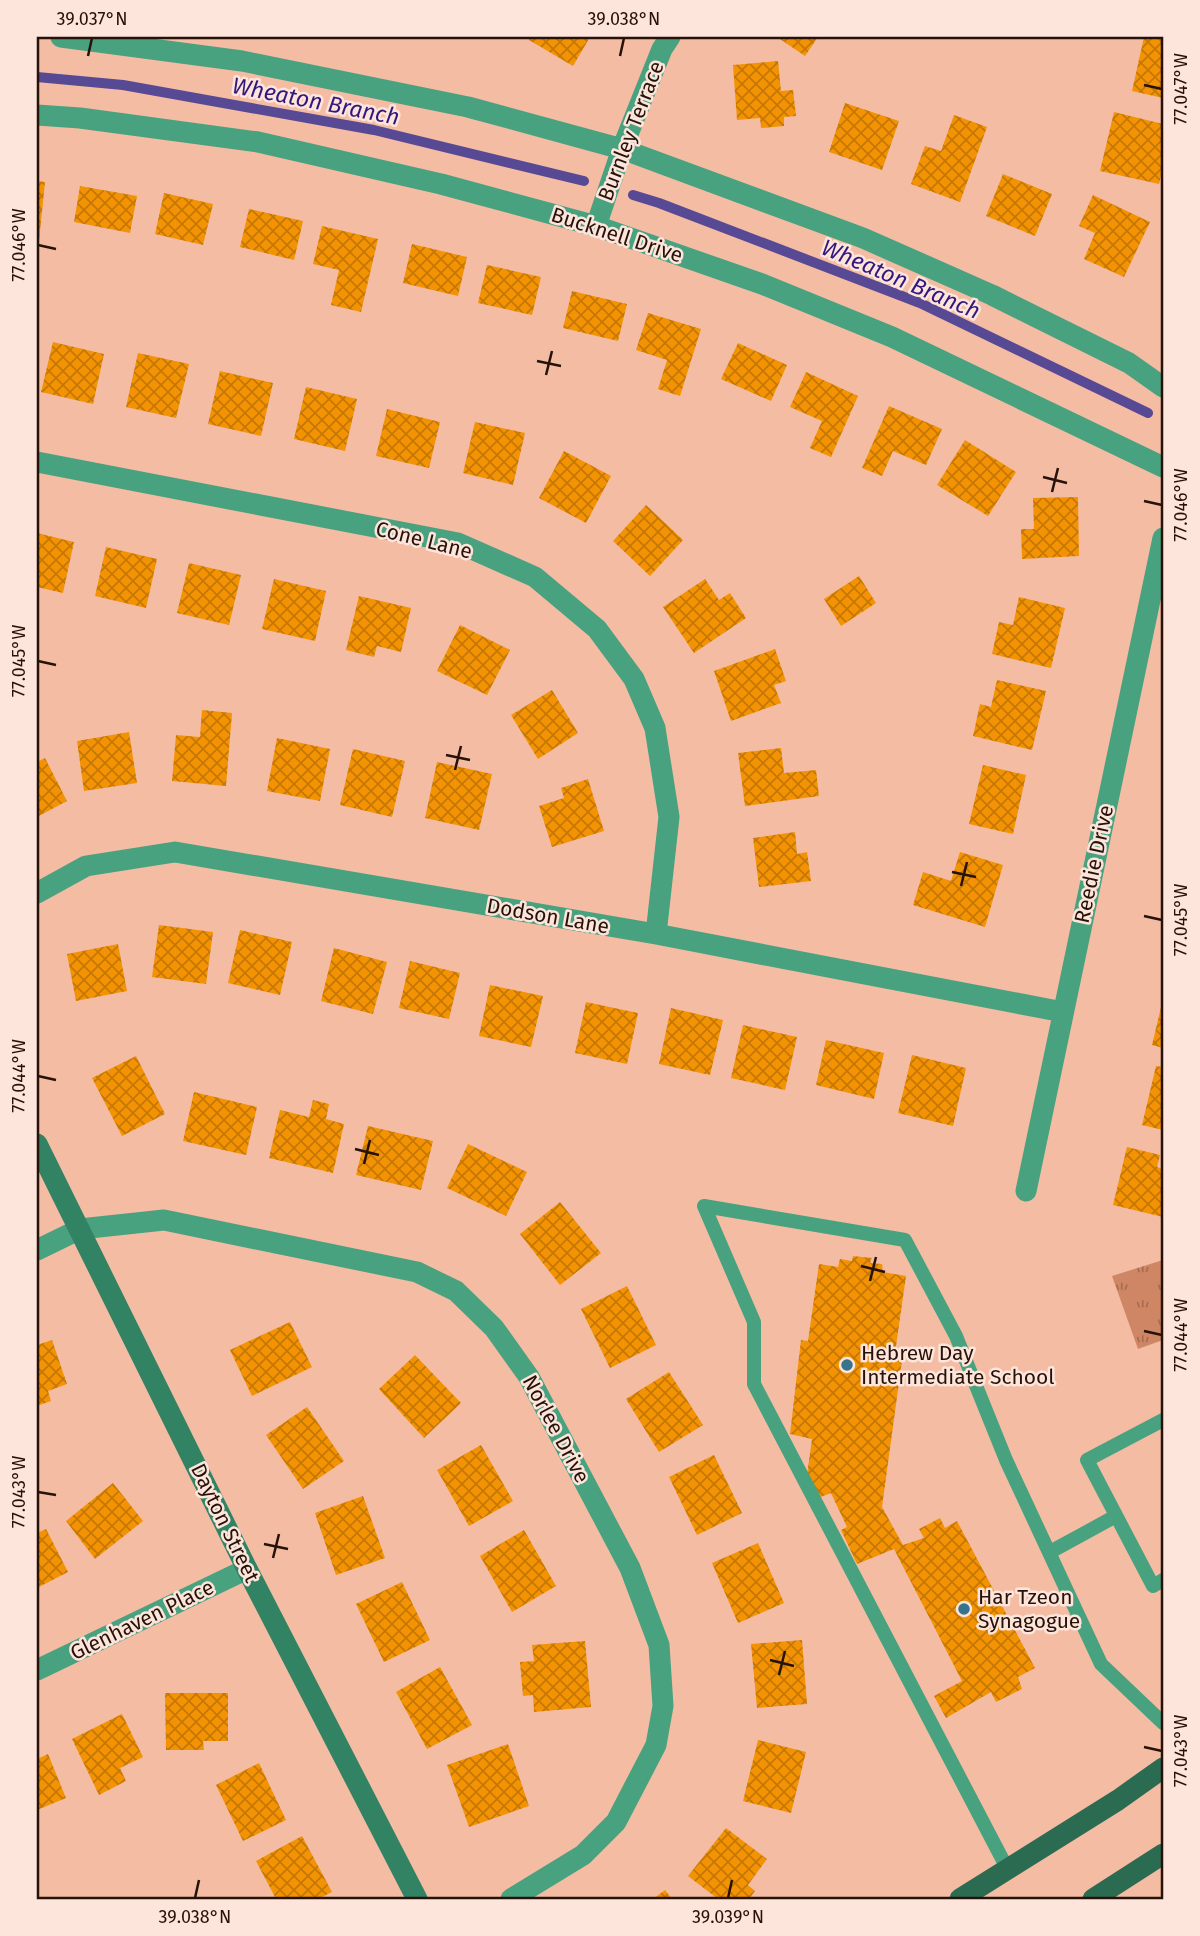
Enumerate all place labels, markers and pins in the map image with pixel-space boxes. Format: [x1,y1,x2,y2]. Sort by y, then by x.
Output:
place label: Hebrew Day Intermediate School [861,1340,1054,1390]
marker: Hebrew Day Intermediate School [839,1357,855,1373]
place label: Har Tzeon Synagogue [978,1584,1080,1634]
marker: Har Tzeon Synagogue [956,1601,972,1617]

